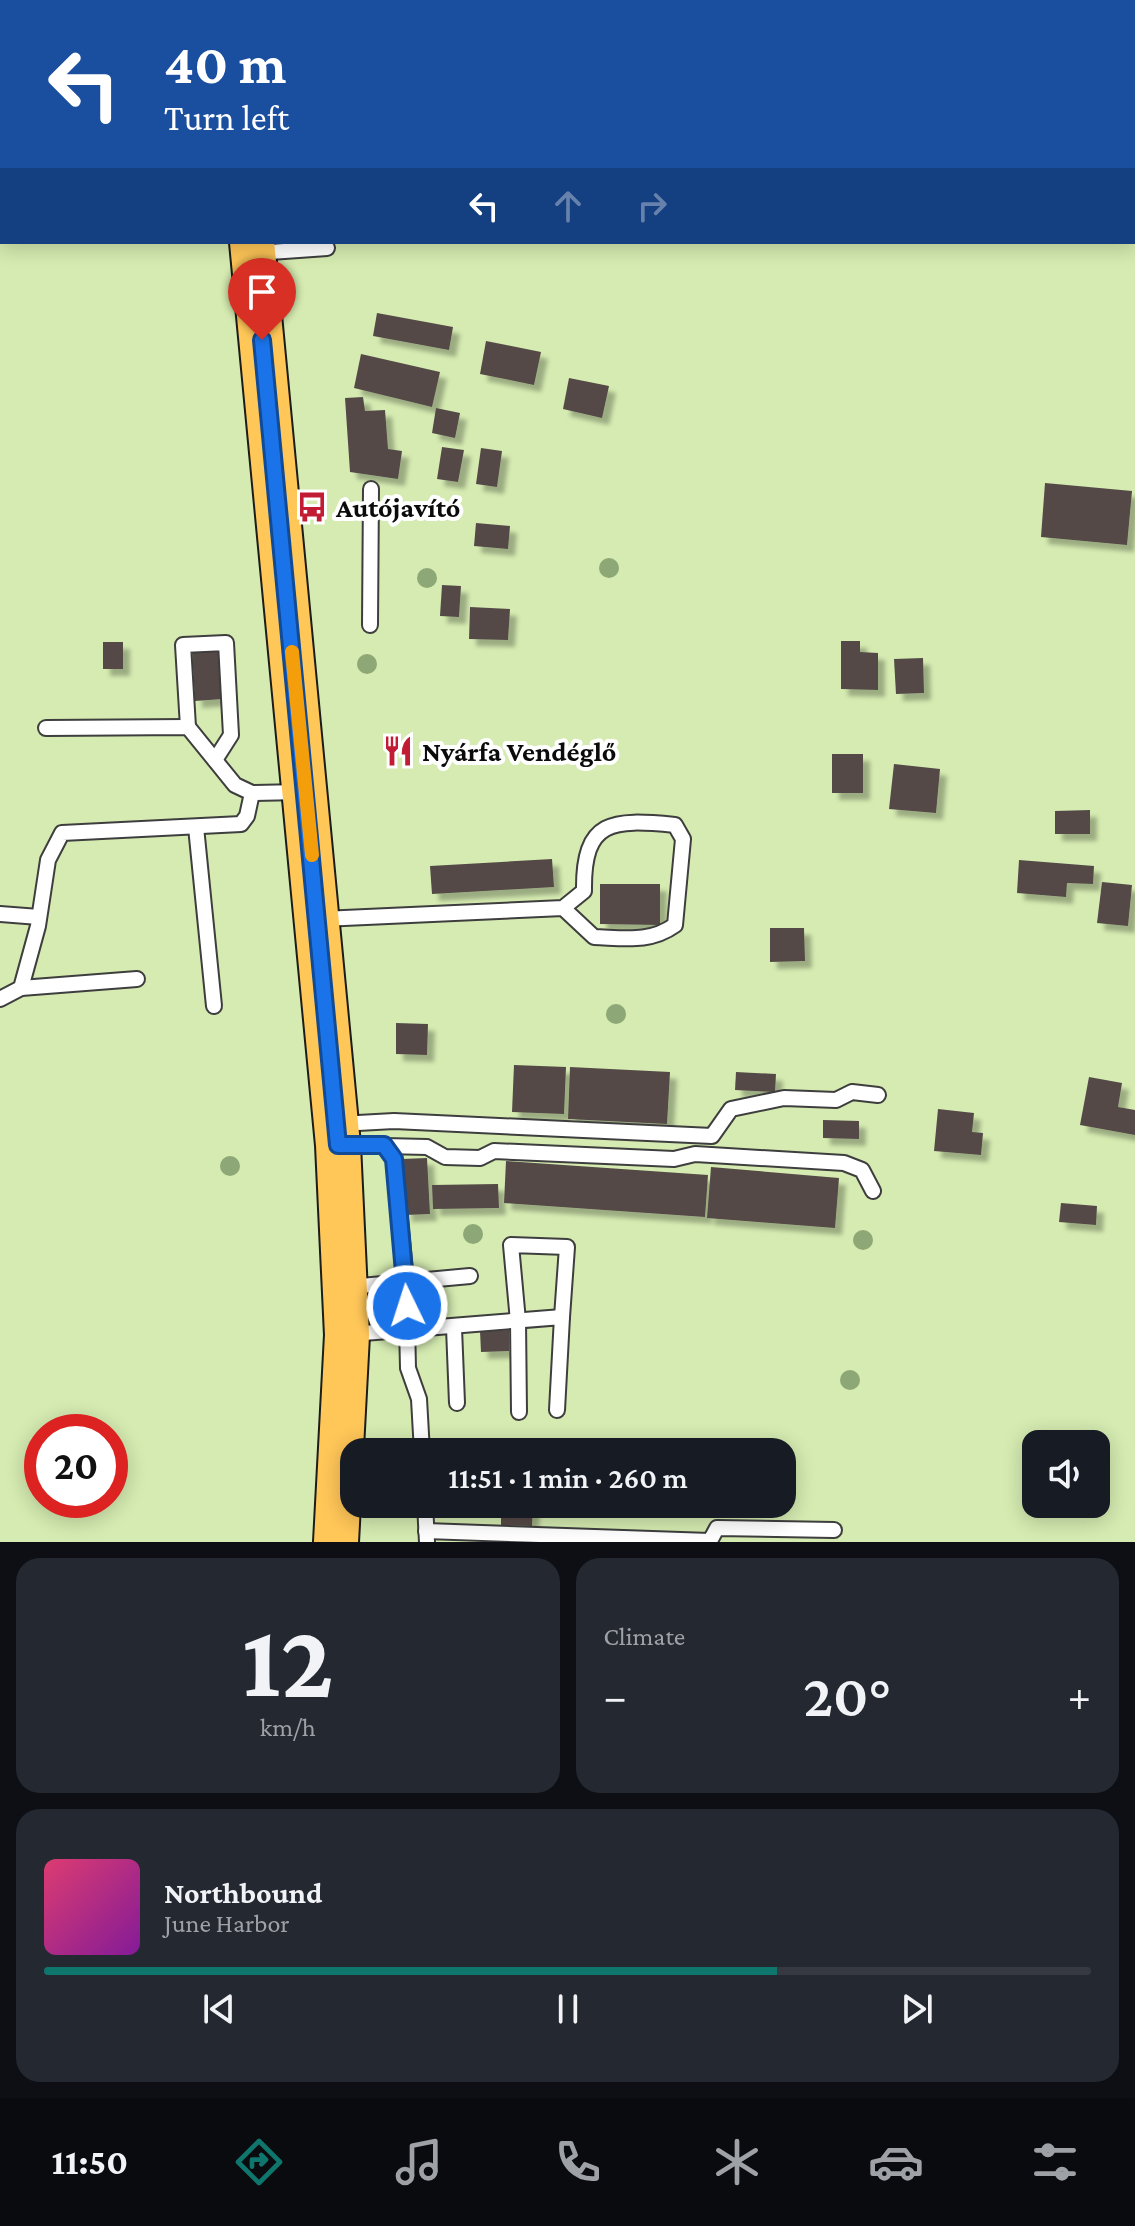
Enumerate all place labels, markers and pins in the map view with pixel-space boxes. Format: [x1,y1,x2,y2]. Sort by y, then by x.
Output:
pin [228,258,296,340]
bus stop icon: Autójavító [295,490,329,524]
place label: Autójavító [335,492,460,523]
restaurant icon: Nyárfa Vendéglő [381,734,415,768]
place label: Nyárfa Vendéglő [422,736,616,767]

